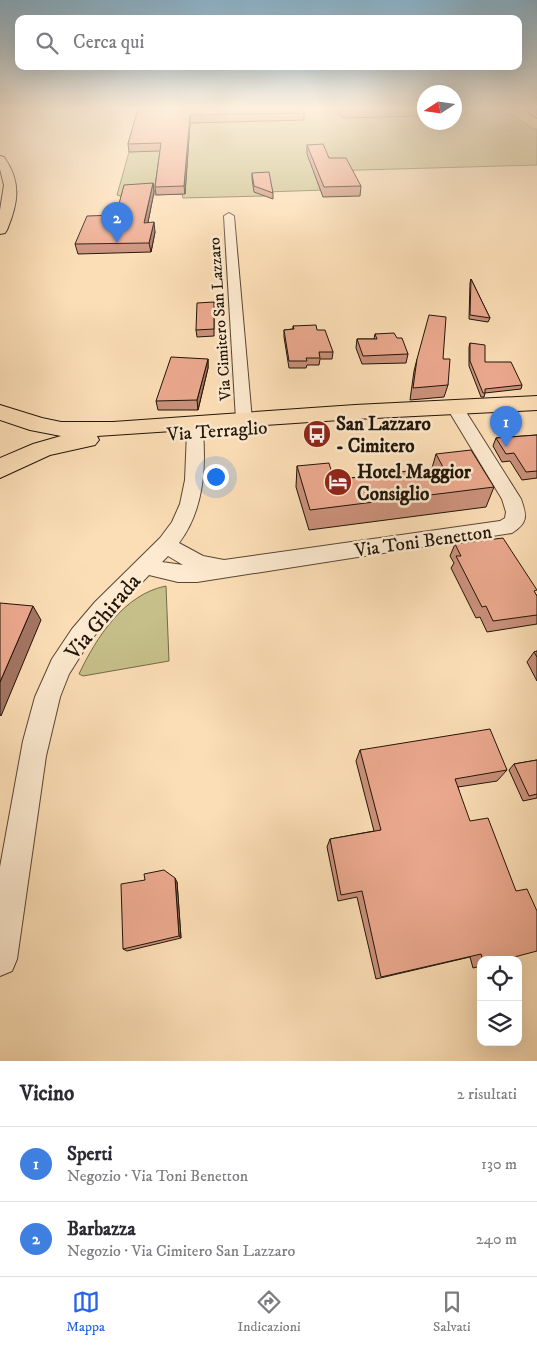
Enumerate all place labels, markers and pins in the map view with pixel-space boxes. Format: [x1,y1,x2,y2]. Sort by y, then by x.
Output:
pin: 2 [101,202,133,243]
pin: 1 [490,406,522,447]
place label: San Lazzaro - Cimitero [336,413,431,458]
bus stop icon: San Lazzaro - Cimitero [302,419,332,449]
place label: Hotel Maggior Consiglio [357,461,472,506]
hotel icon: Hotel Maggior Consiglio [323,467,353,497]

